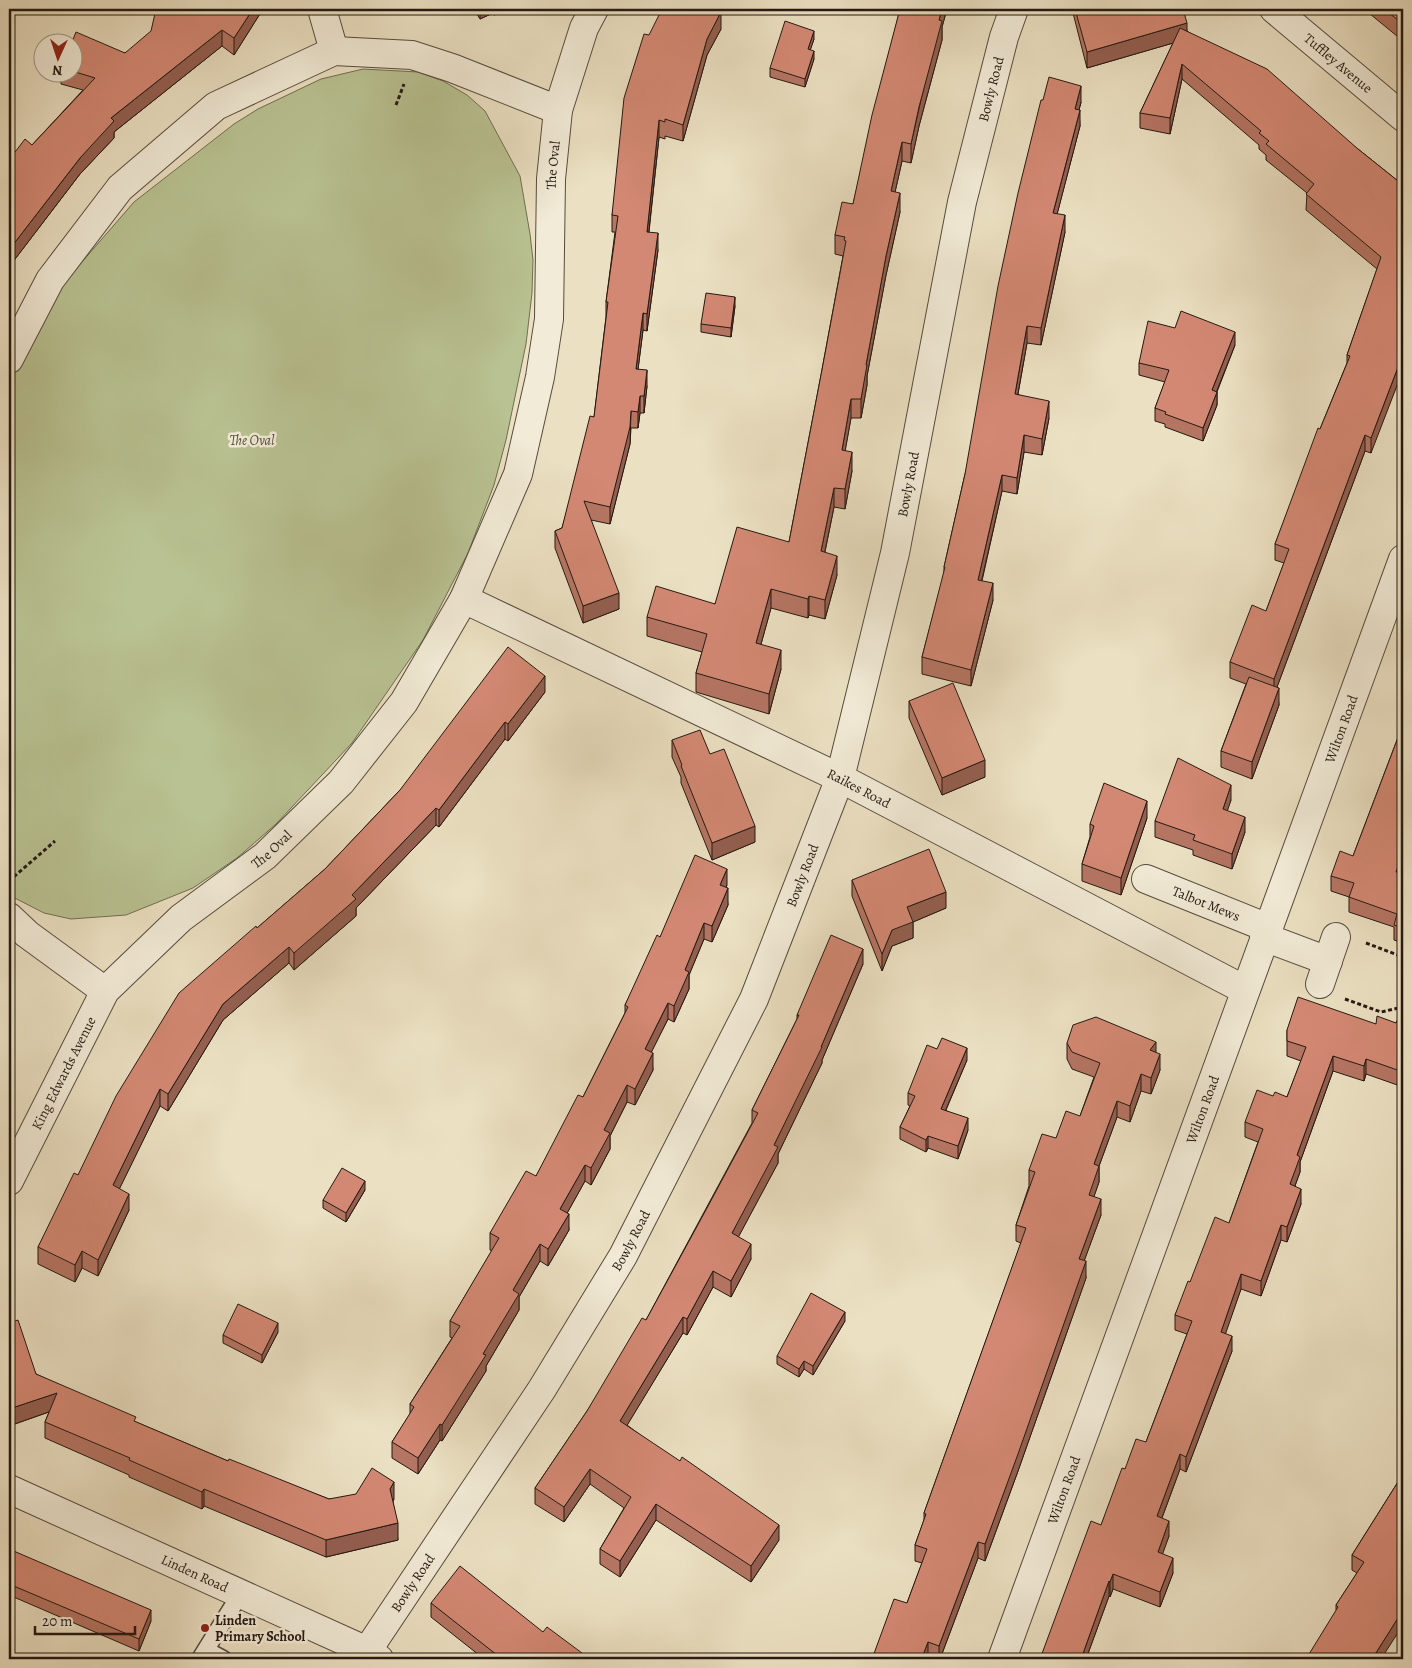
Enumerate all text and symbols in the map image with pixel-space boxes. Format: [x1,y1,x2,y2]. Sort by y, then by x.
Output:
street label: Tuffley Avenue [1300,29,1377,97]
north arrow [32,32,82,82]
street label: Bowly Road [973,54,1008,124]
text: N [52,61,63,80]
street label: The Oval [541,139,564,190]
park label: The Oval [229,431,275,450]
street label: Bowly Road [893,449,924,519]
street label: Wilton Road [1320,692,1362,766]
street label: Raikes Road [824,764,895,813]
street label: The Oval [247,825,296,873]
street label: Bowly Road [781,840,823,910]
street label: Talbot Mews [1169,881,1243,925]
street label: King Edwards Avenue [27,1013,100,1133]
street label: Wilton Road [1181,1072,1224,1147]
street label: Bowly Road [607,1206,655,1275]
street label: Wilton Road [1042,1453,1085,1527]
street label: Linden Road [158,1550,232,1597]
street label: Bowly Road [386,1550,439,1616]
scale bar [35,1603,135,1635]
text: 20 m [42,1611,73,1631]
place label: Linden Primary School [215,1611,306,1646]
marker: Linden Primary School [199,1622,211,1634]

